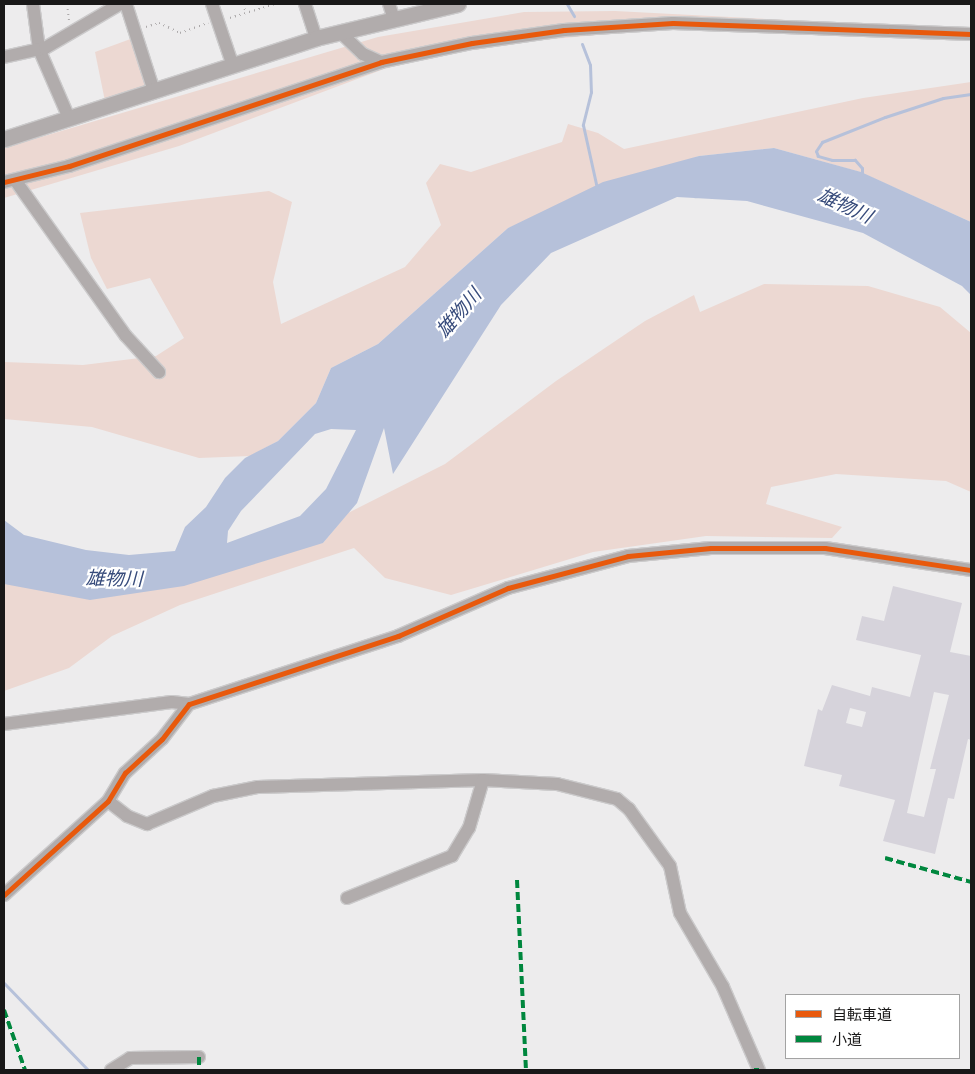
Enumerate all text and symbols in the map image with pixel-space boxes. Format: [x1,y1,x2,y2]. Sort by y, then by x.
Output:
water label: 雄物川 [814,184,876,228]
water label: 雄物川 [432,284,486,342]
water label: 雄物川 [85,567,143,591]
legend [785,994,960,1059]
text: 自転車道 [832,1005,892,1024]
text: 小道 [832,1030,862,1049]

